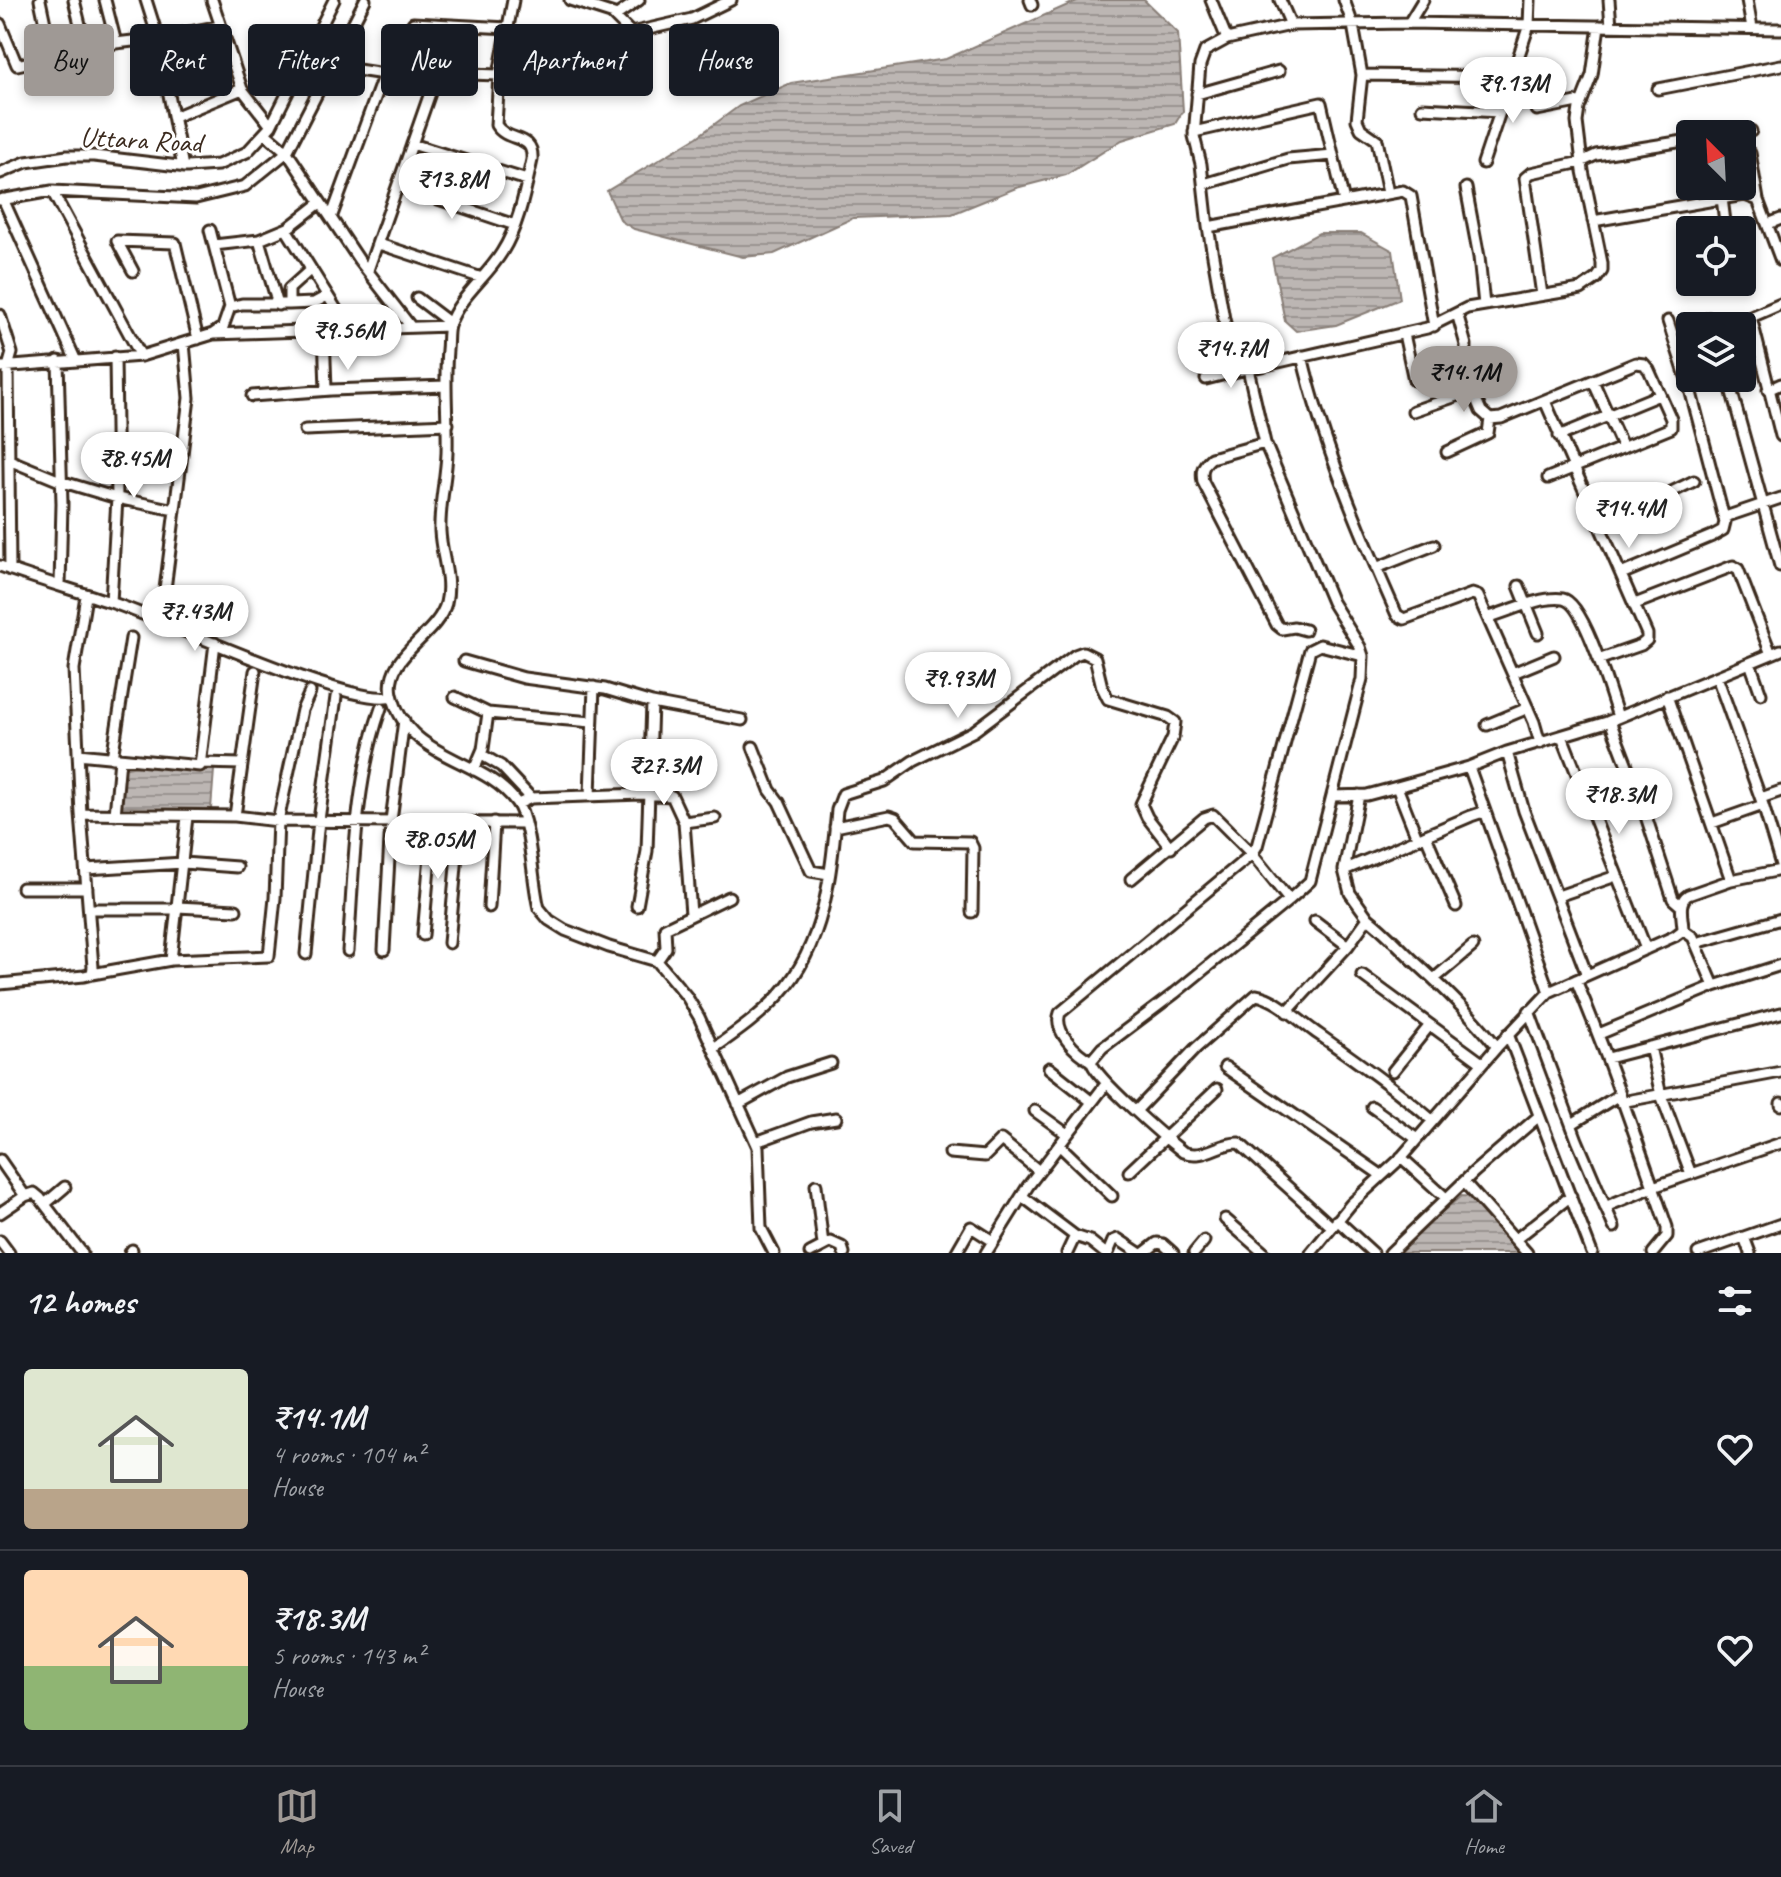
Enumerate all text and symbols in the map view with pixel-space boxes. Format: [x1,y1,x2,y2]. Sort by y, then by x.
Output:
chip: Buy [24,24,114,96]
chip: Rent [130,24,232,96]
chip: Filters [248,24,365,96]
chip: New [381,24,478,96]
chip: Apartment [494,24,653,96]
chip: House [669,24,779,96]
pin: ₹9.13M [1448,57,1578,125]
text: ₹9.13M [1478,66,1548,99]
street label: Uttara Road [79,119,207,160]
north arrow [1676,120,1756,200]
map controls [1676,120,1756,392]
pin: ₹13.8M [387,153,517,221]
text: ₹13.8M [417,162,487,195]
button: locate [1676,216,1756,296]
pin: ₹9.56M [283,304,413,372]
button: layers [1676,312,1756,392]
text: ₹9.56M [313,313,383,346]
pin: ₹14.7M [1166,322,1296,390]
text: ₹14.7M [1196,331,1266,364]
pin: ₹14.1M [1399,346,1529,414]
text: ₹14.1M [1429,355,1499,388]
pin: ₹8.45M [69,432,199,500]
text: ₹8.45M [99,441,169,474]
pin: ₹14.4M [1564,482,1694,550]
text: ₹14.4M [1594,491,1664,524]
pin: ₹7.43M [130,585,260,653]
text: ₹7.43M [160,594,230,627]
pin: ₹9.93M [893,652,1023,720]
text: ₹9.93M [923,661,993,694]
pin: ₹27.3M [599,739,729,807]
text: ₹27.3M [629,748,699,781]
pin: ₹18.3M [1554,768,1684,836]
text: ₹18.3M [1584,777,1654,810]
pin: ₹8.05M [373,813,503,881]
text: ₹8.05M [403,822,473,855]
icon: filters [1713,1279,1757,1323]
text: 12 homes [24,1280,135,1323]
text: ₹14.1M [272,1395,365,1438]
icon: home [88,1401,184,1497]
icon: heart [1713,1427,1757,1471]
text: 4 rooms · 104 m² [272,1438,424,1471]
text: House [272,1471,323,1504]
text: ₹18.3M [272,1596,365,1639]
icon: home [88,1602,184,1698]
icon: heart [1713,1628,1757,1672]
text: 5 rooms · 143 m² [272,1639,424,1672]
text: House [272,1672,323,1705]
tab: Map [275,1784,319,1860]
tab: Saved [868,1784,912,1860]
tab: Home [1462,1784,1506,1860]

